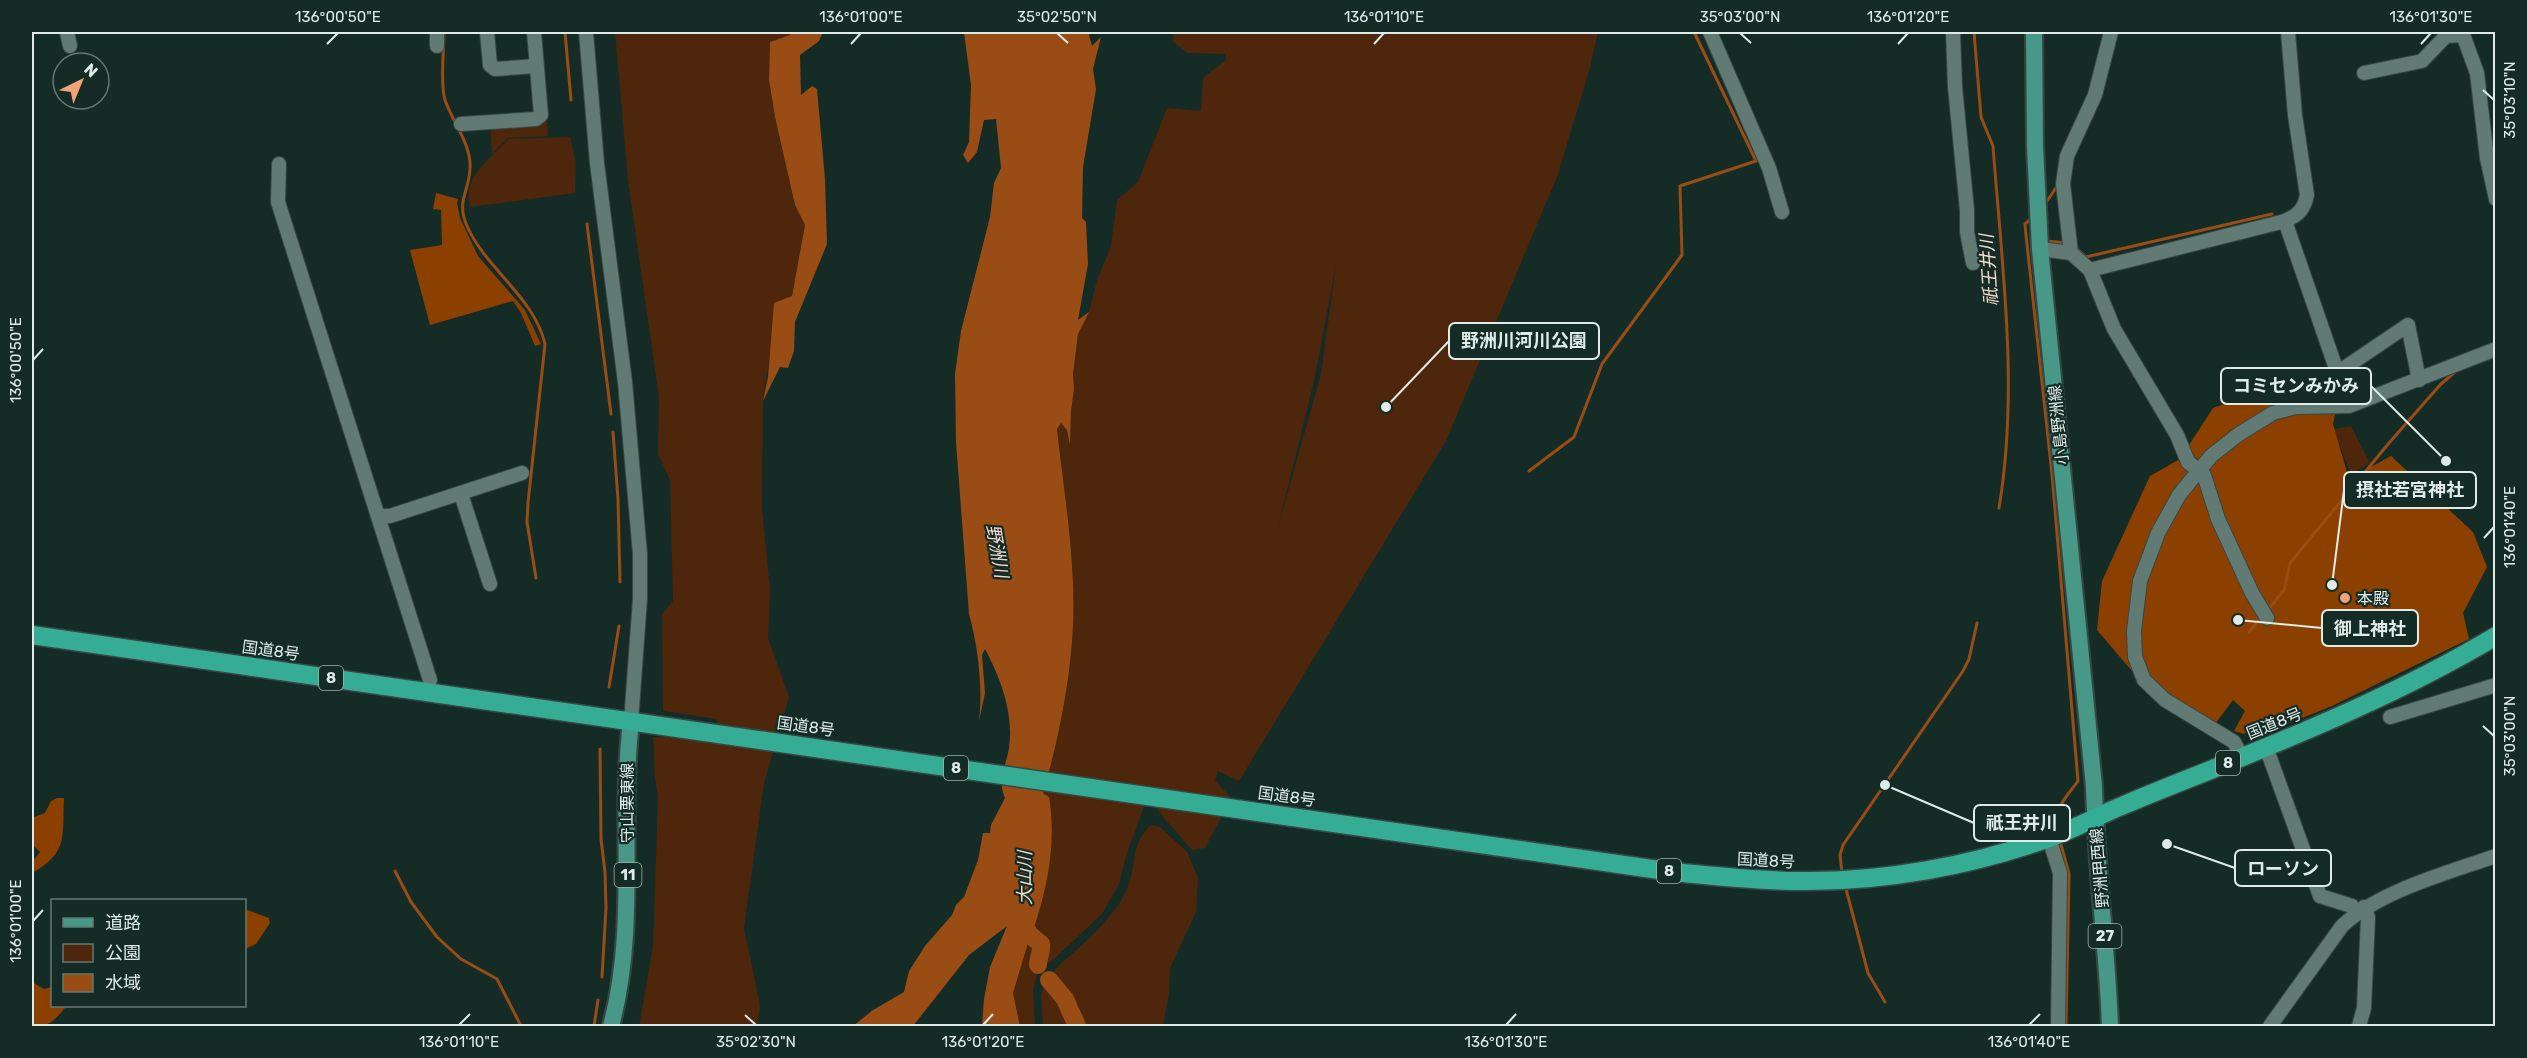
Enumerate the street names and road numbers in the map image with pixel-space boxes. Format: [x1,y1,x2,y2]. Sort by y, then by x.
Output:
street label: 小島野洲線 [2045,384,2072,466]
street label: 国道8号 [241,637,301,664]
road number: 8 [319,666,343,690]
street label: 国道8号 [2244,704,2305,743]
street label: 国道8号 [776,713,836,740]
road number: 8 [2216,751,2240,775]
road number: 8 [944,756,968,780]
street label: 守山栗東線 [618,763,637,843]
street label: 国道8号 [1257,783,1317,810]
street label: 野洲甲西線 [2087,827,2112,909]
street label: 国道8号 [1736,849,1796,872]
road number: 8 [1657,859,1681,883]
road number: 11 [614,863,642,887]
road number: 27 [2088,924,2122,948]

